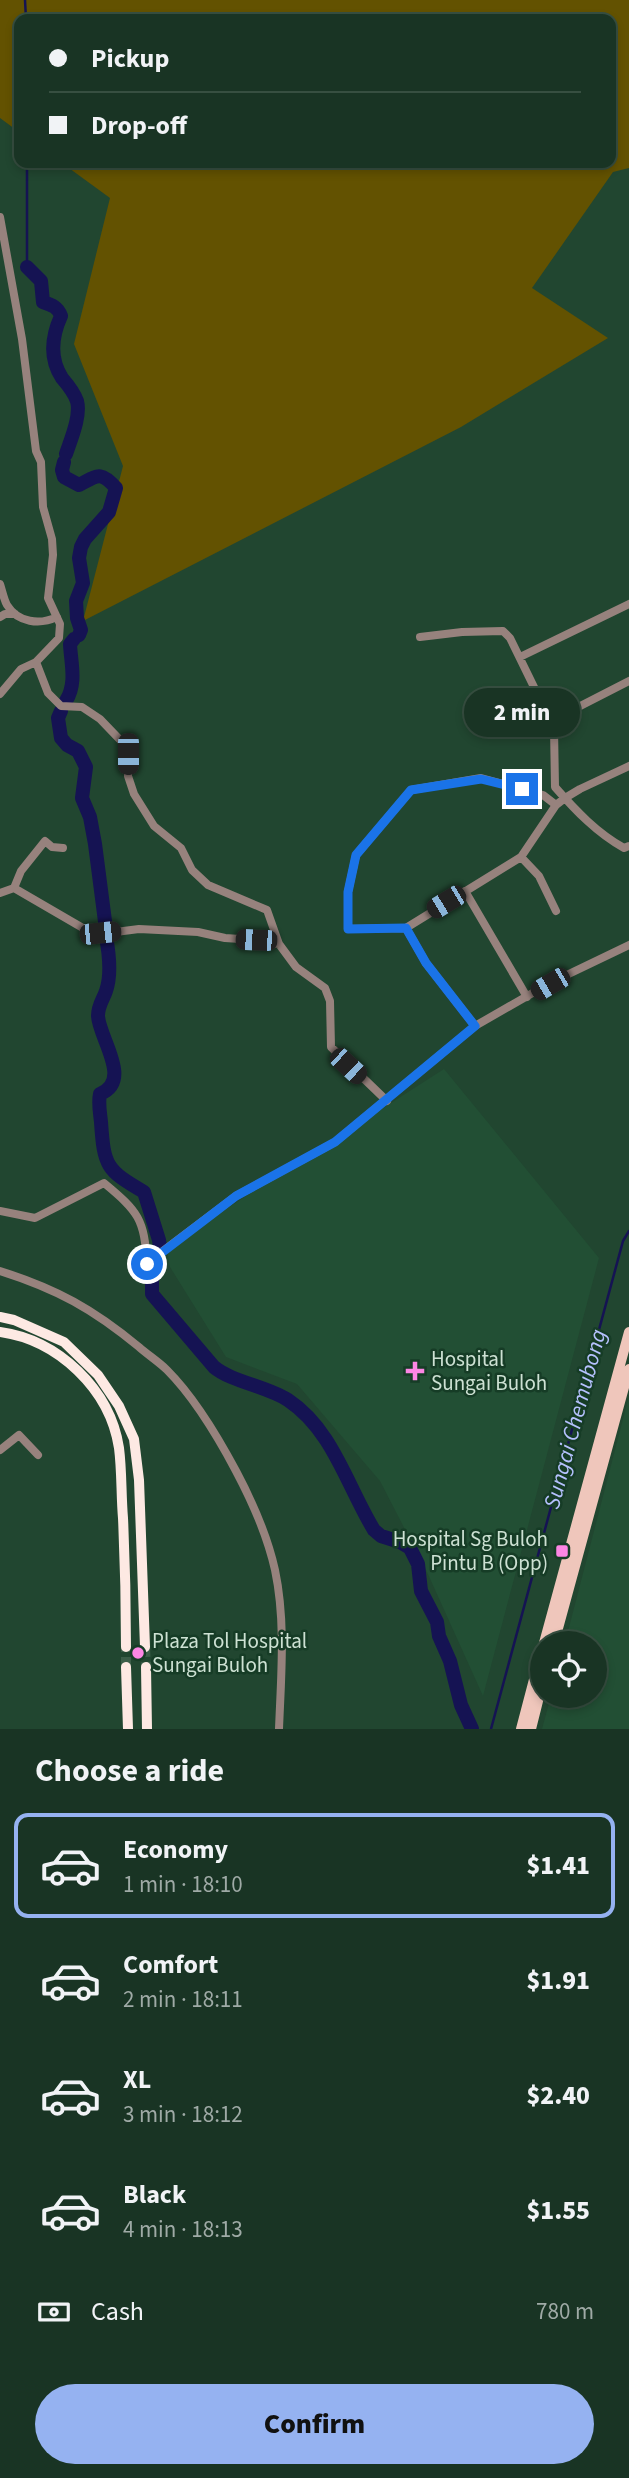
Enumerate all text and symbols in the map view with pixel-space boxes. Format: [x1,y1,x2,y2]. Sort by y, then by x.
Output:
text: Pickup [91,40,169,77]
text: Drop-off [91,107,187,144]
callout: 2 min [464,688,580,736]
text: 2 min [494,696,550,729]
car [118,733,139,775]
route end [506,773,538,805]
car [423,882,470,922]
car [79,920,122,946]
car [235,929,278,951]
car [527,964,574,1004]
car [326,1044,371,1088]
route start [131,1248,163,1280]
water label: Sungai Chemubong [535,1325,615,1513]
place label: Hospital Sungai Buloh [431,1344,547,1398]
marker: Hospital Sungai Buloh [405,1361,425,1381]
place label: Hospital Sg Buloh Pintu B (Opp) [393,1524,548,1578]
marker: Hospital Sg Buloh Pintu B (Opp) [554,1543,570,1559]
place label: Plaza Tol Hospital Sungai Buloh [152,1626,307,1680]
map controls [530,1631,607,1708]
button: locate [530,1631,607,1708]
marker: Plaza Tol Hospital Sungai Buloh [130,1645,146,1661]
text: Choose a ride [35,1748,224,1794]
text: Economy [123,1831,228,1868]
icon: car [39,1834,102,1897]
text: $1.41 [526,1847,590,1884]
text: 1 min · 18:10 [123,1868,243,1901]
text: Comfort [123,1946,218,1983]
icon: car [39,1949,102,2012]
text: $1.91 [526,1962,590,1999]
text: 2 min · 18:11 [123,1983,243,2016]
text: XL [123,2061,151,2098]
icon: car [39,2064,102,2127]
text: $2.40 [526,2077,590,2114]
text: 3 min · 18:12 [123,2098,243,2131]
text: Black [123,2176,186,2213]
icon: car [39,2179,102,2242]
text: $1.55 [526,2192,590,2229]
text: 4 min · 18:13 [123,2213,243,2246]
icon: cash [35,2293,73,2331]
text: Cash [91,2293,144,2330]
text: 780 m [536,2295,594,2328]
button: Confirm [35,2384,594,2464]

